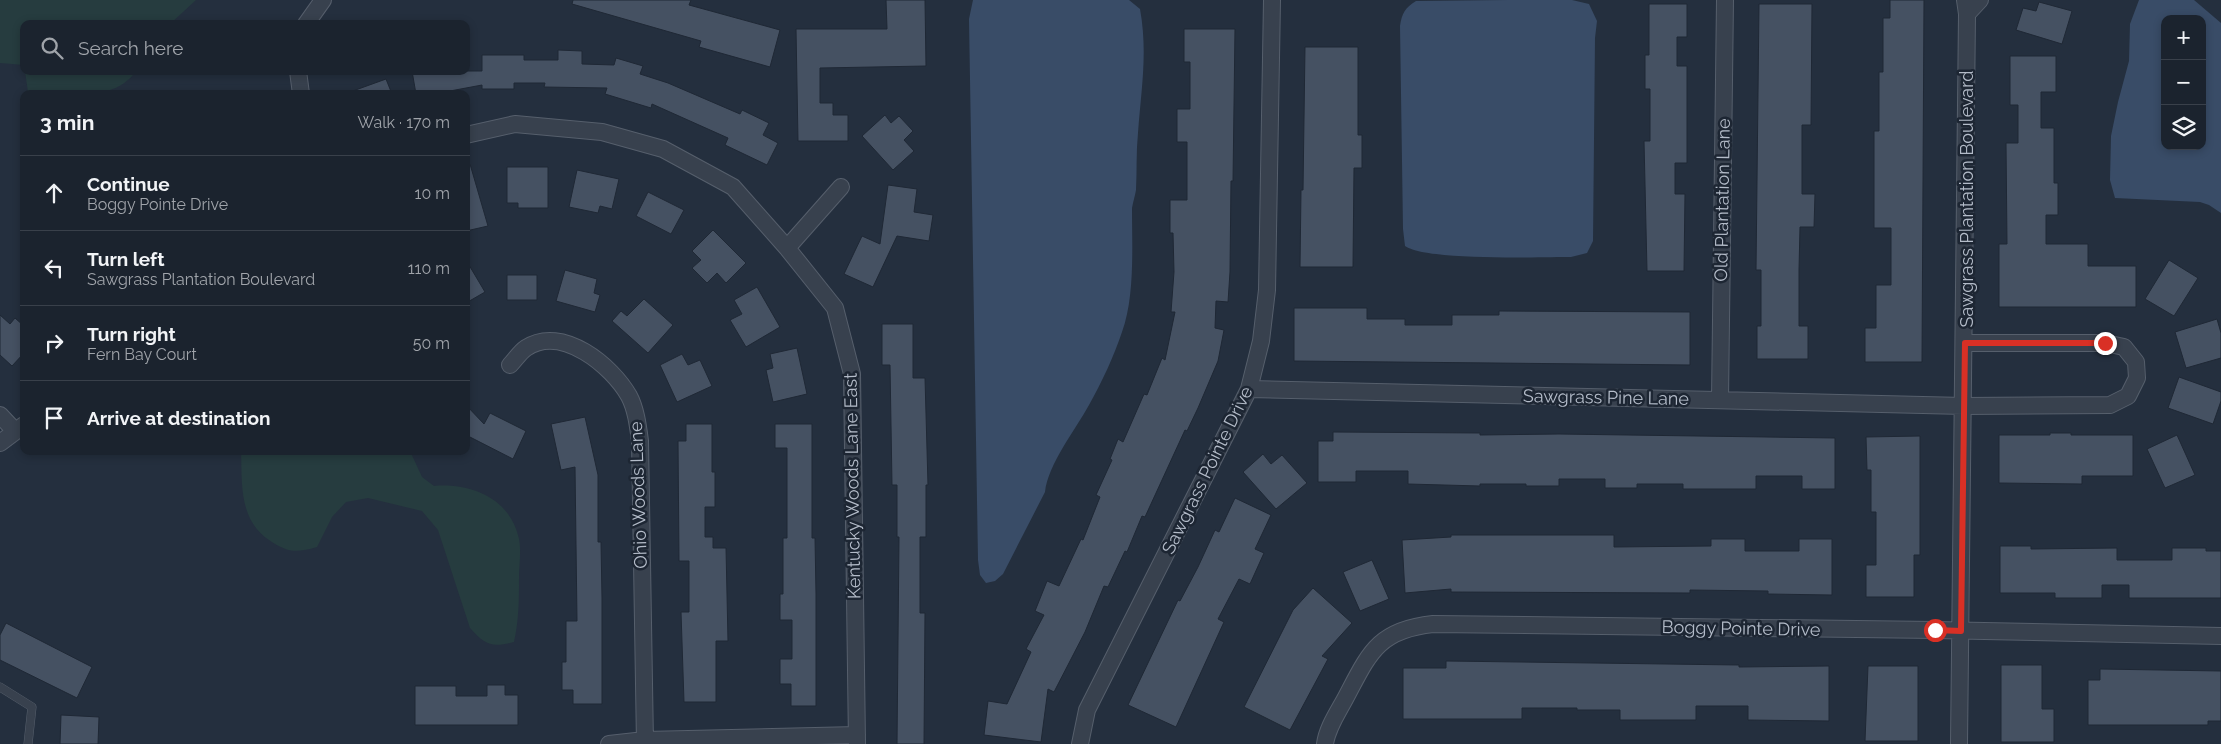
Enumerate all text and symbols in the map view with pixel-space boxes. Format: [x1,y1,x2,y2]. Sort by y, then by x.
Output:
map controls [2161,15,2206,150]
button: + [2161,15,2206,60]
search box [20,20,470,75]
icon: search [38,34,66,62]
text: Search here [78,37,184,59]
button: − [2161,60,2206,105]
street label: Sawgrass Plantation Boulevard [1956,71,1977,327]
button: layers [2161,105,2206,150]
text: 3 min [40,110,94,135]
text: Walk · 170 m [358,113,450,132]
street label: Old Plantation Lane [1710,118,1734,282]
text: Continue [87,173,170,195]
icon: ahead [40,179,68,207]
text: 10 m [415,184,450,203]
text: Boggy Pointe Drive [87,195,228,214]
text: Turn left [87,248,164,270]
icon: left [40,254,68,282]
text: 110 m [408,259,450,278]
text: Sawgrass Plantation Boulevard [87,270,315,289]
text: Turn right [87,323,176,345]
icon: right [40,329,68,357]
route end [2094,332,2117,355]
text: 50 m [413,334,450,353]
text: Fern Bay Court [87,345,197,364]
street label: Kentucky Woods Lane East [840,373,864,599]
street label: Sawgrass Pointe Drive [1157,382,1257,557]
street label: Sawgrass Pine Lane [1523,385,1690,409]
icon: arrive [40,404,68,432]
text: Arrive at destination [87,407,271,429]
street label: Ohio Woods Lane [625,420,651,569]
street label: Boggy Pointe Drive [1661,616,1821,640]
route start [1924,619,1947,642]

